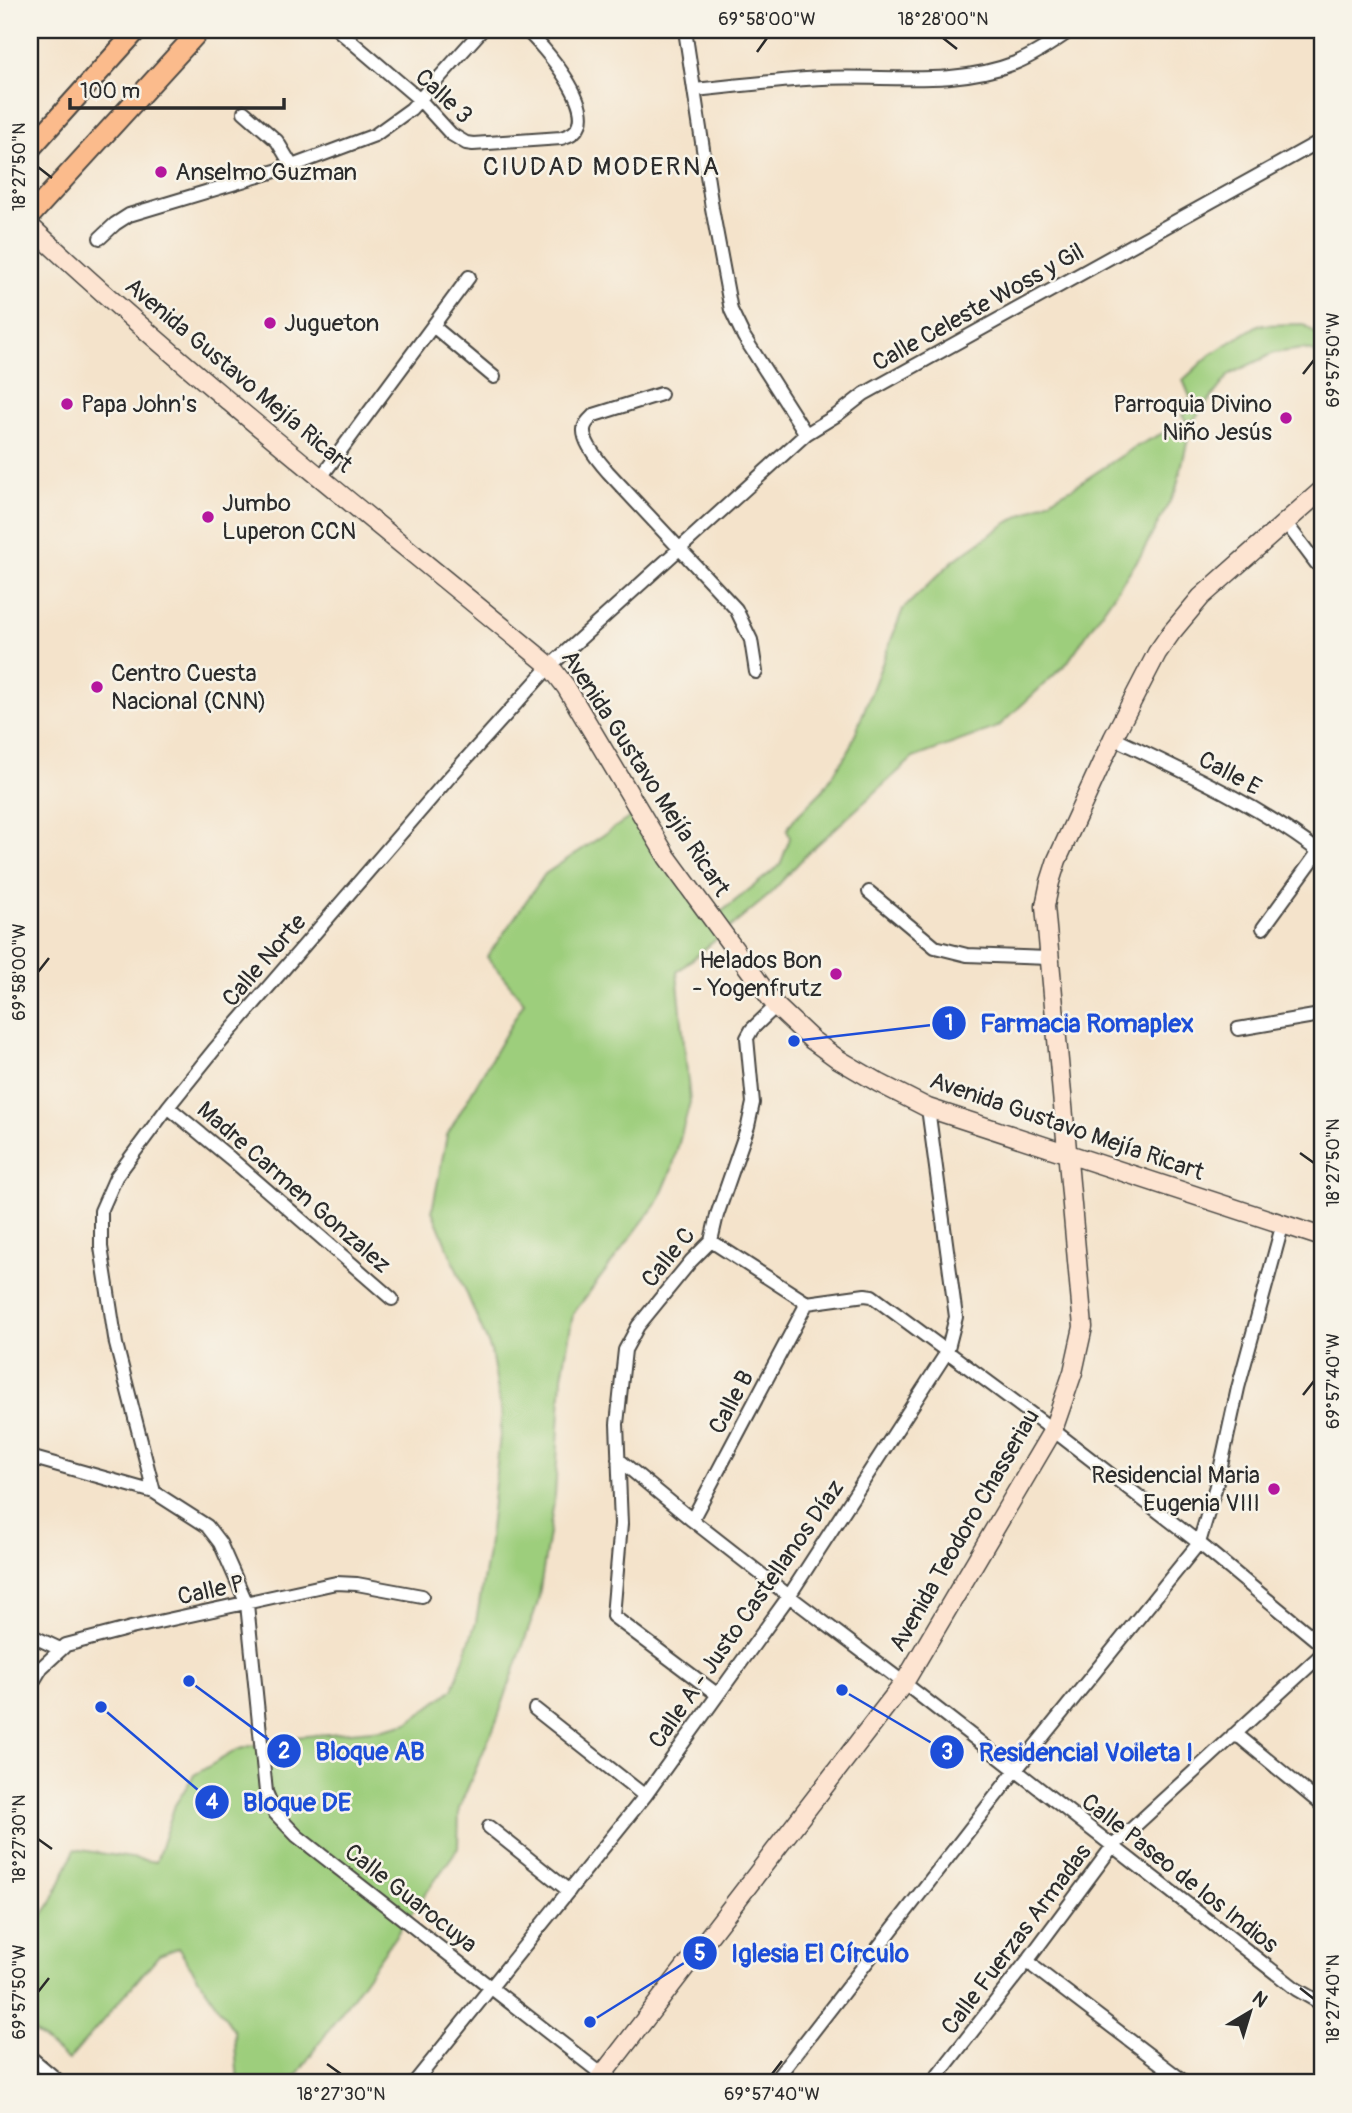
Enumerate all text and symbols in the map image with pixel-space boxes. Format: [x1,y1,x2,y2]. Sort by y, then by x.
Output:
text: 69°58'00"W [718,8,816,31]
text: 18°28'00"N [898,8,988,31]
street label: Calle 3 [409,63,478,130]
scale bar [70,66,284,110]
text: 100 m [80,78,140,105]
text: 18°27'50"N [8,123,31,211]
district label: CIUDAD MODERNA [483,151,721,183]
place label: Anselmo Guzman [175,158,357,187]
marker: Anselmo Guzman [153,164,169,180]
street label: Calle Celeste Woss y Gil [867,237,1089,378]
street label: Avenida Gustavo Mejía Ricart [119,272,359,479]
place label: Jugueton [284,309,379,338]
text: 69°57'50"W [1322,312,1345,408]
marker: Jugueton [262,315,278,331]
place label: Papa John's [81,390,197,419]
place label: Parroquia Divino Niño Jesús [1113,390,1272,447]
marker: Papa John's [59,396,75,412]
marker: Parroquia Divino Niño Jesús [1278,410,1294,426]
place label: Jumbo Luperon CCN [222,489,356,546]
marker: Jumbo Luperon CCN [200,509,216,525]
street label: Avenida Gustavo Mejía Ricart [555,645,736,902]
place label: Centro Cuesta Nacional (CNN) [111,659,267,716]
marker: Centro Cuesta Nacional (CNN) [89,679,105,695]
street label: Calle E [1193,745,1266,802]
street label: Calle Norte [216,908,313,1013]
text: 69°58'00"W [8,923,31,1021]
place label: Helados Bon - Yogenfrutz [692,946,822,1003]
marker: Helados Bon - Yogenfrutz [828,966,844,982]
callout: Farmacia Romaplex [931,999,1208,1046]
text: Farmacia Romaplex [980,1008,1194,1040]
text: 1 [945,1010,953,1037]
street label: Avenida Gustavo Mejía Ricart [926,1066,1208,1187]
street label: Madre Carmen Gonzalez [191,1095,396,1279]
text: 18°27'50"N [1322,1119,1345,1207]
street label: Calle C [635,1221,701,1293]
text: 69°57'40"W [1322,1333,1345,1429]
street label: Calle B [703,1365,760,1439]
street label: Avenida Teodoro Chasseriau [883,1404,1046,1657]
place label: Residencial Maria Eugenia VIII [1091,1461,1260,1518]
street label: Calle A - Justo Castellanos Díaz [642,1474,850,1754]
marker: Residencial Maria Eugenia VIII [1266,1481,1282,1497]
street label: Calle P [175,1569,247,1612]
callout: Bloque AB [267,1727,439,1774]
callout: Residencial Voileta I [930,1728,1207,1775]
text: Bloque AB [315,1736,425,1768]
text: Residencial Voileta I [979,1737,1193,1769]
text: 2 [278,1738,290,1765]
text: 3 [941,1739,953,1766]
callout: Bloque DE [194,1778,365,1825]
text: Bloque DE [243,1787,352,1819]
street label: Calle Paseo de los Indios [1075,1787,1284,1960]
text: 4 [206,1789,219,1816]
text: 18°27'30"N [8,1795,31,1883]
street label: Calle Guarocuya [339,1838,483,1959]
street label: Calle Fuerzas Armadas [935,1838,1098,2040]
callout: Iglesia El Círculo [683,1930,923,1977]
text: Iglesia El Círculo [731,1938,909,1970]
text: 5 [694,1940,706,1967]
text: 69°57'50"W [8,1944,31,2040]
text: 18°27'40"N [1322,1954,1345,2044]
north arrow [1216,1976,1286,2046]
text: N [1247,1986,1272,2013]
text: 18°27'30"N [297,2083,385,2106]
text: 69°57'40"W [724,2083,820,2106]

